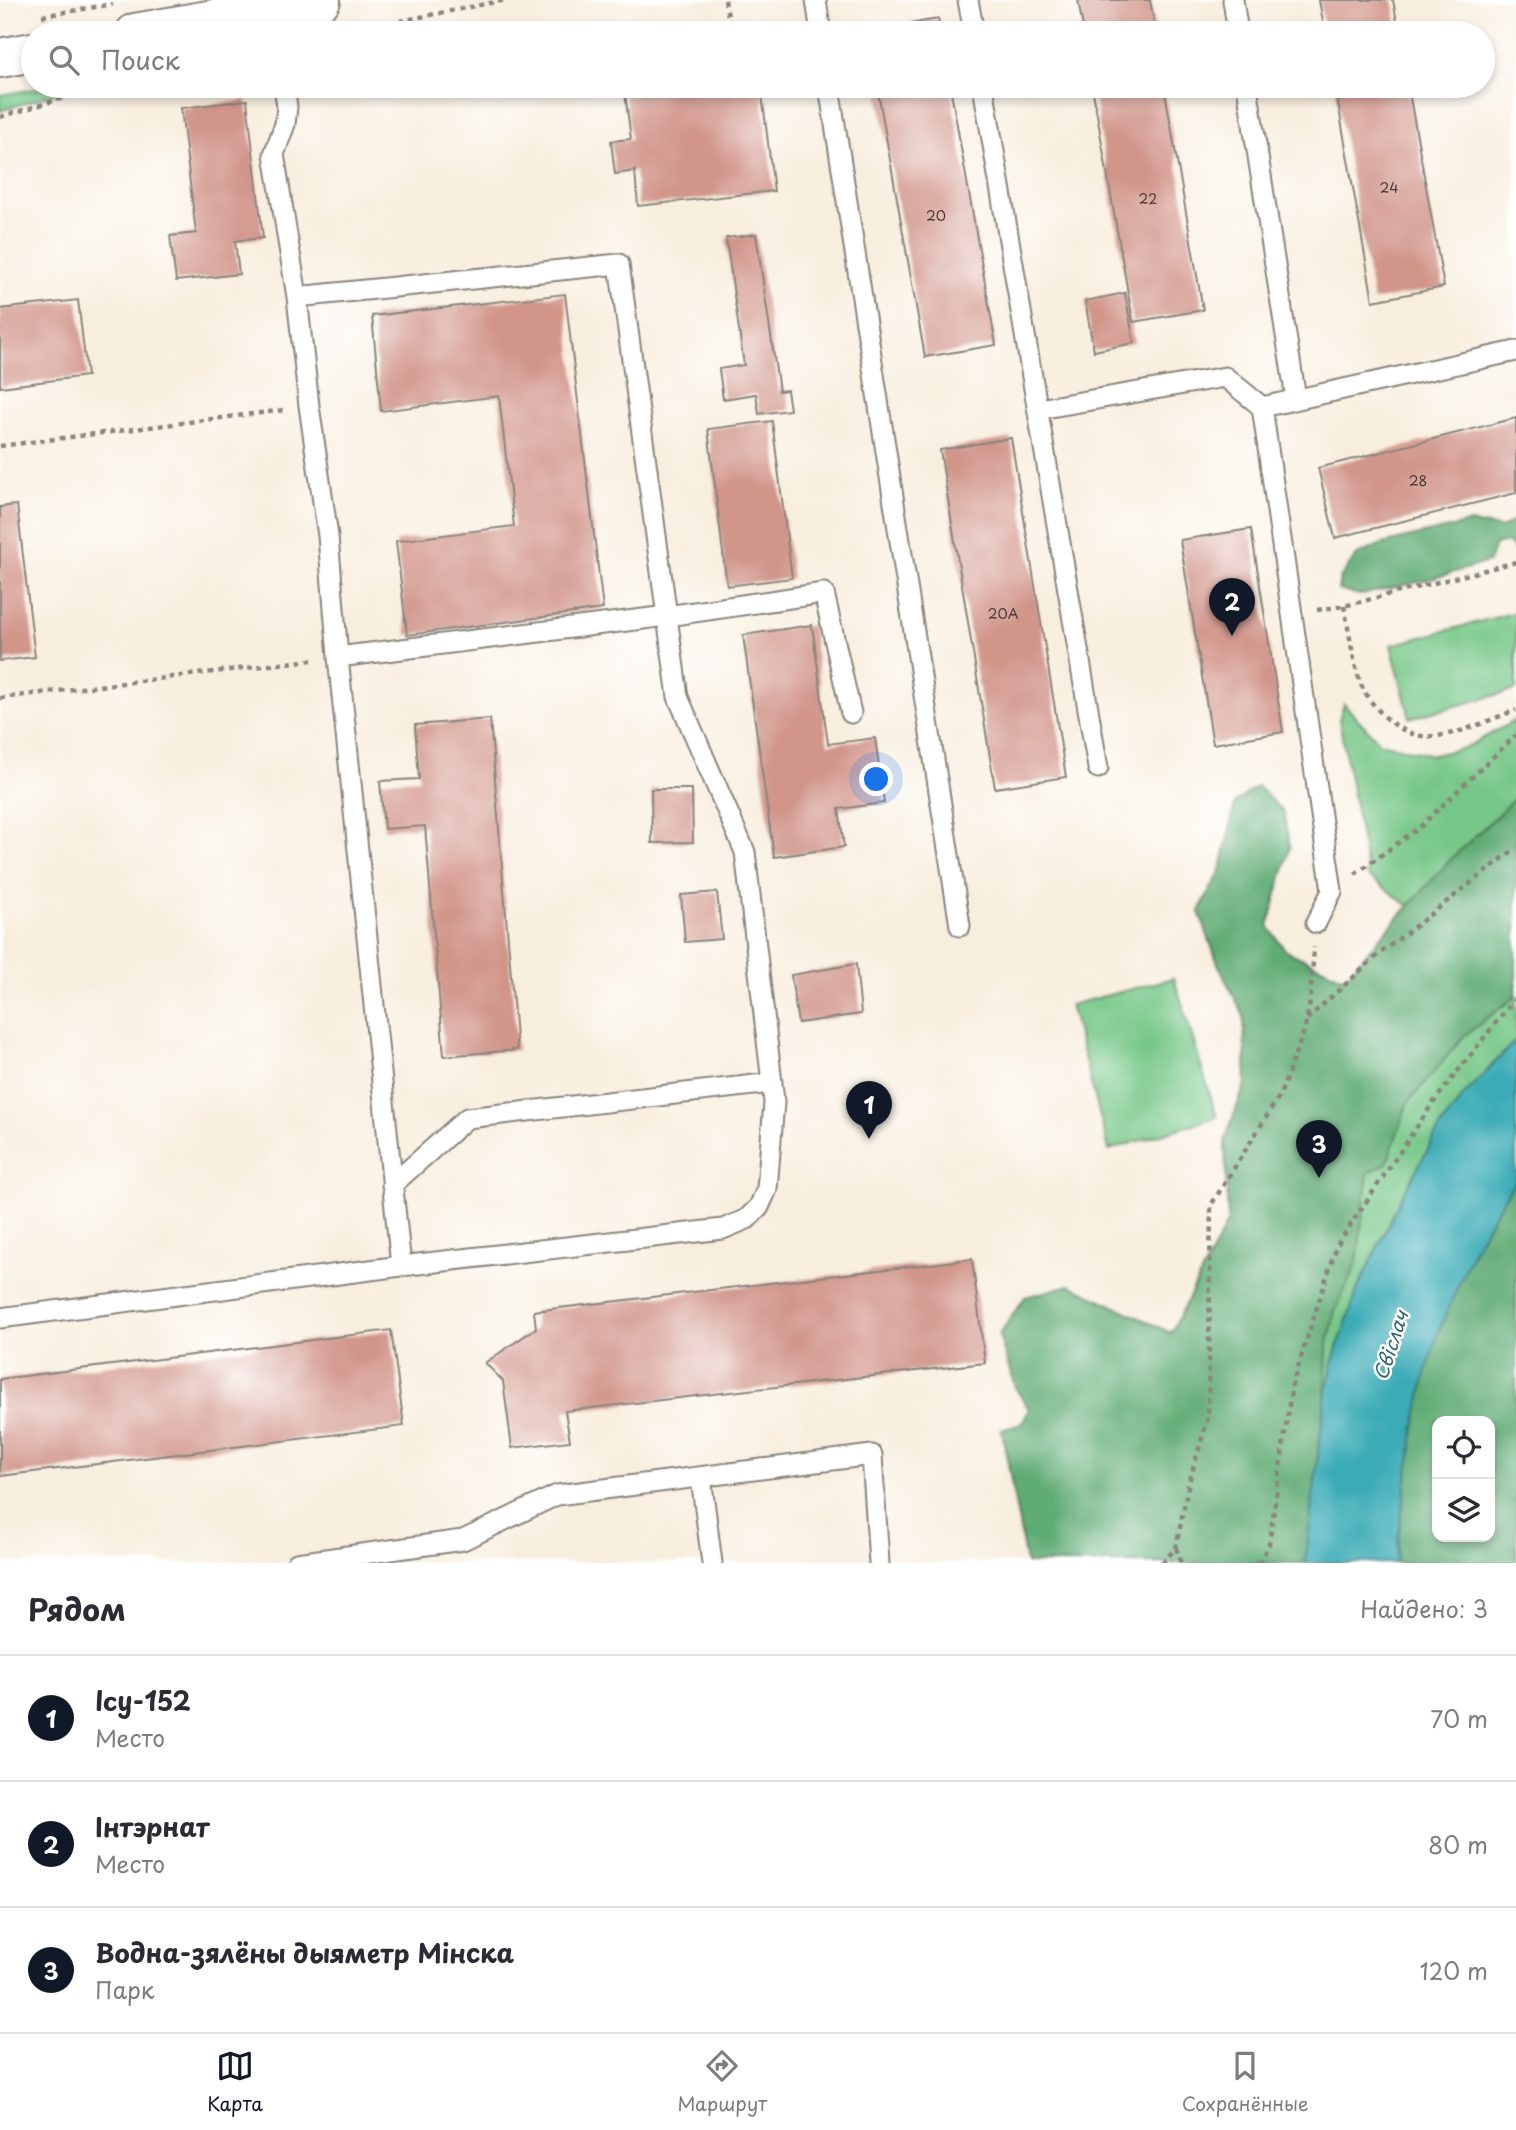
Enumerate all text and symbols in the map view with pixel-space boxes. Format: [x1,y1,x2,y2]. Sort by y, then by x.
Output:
search box [21,21,1495,98]
text: Поиск [101,40,180,79]
icon: search [45,41,83,79]
house number: 24 [1380,177,1398,198]
house number: 22 [1139,188,1157,209]
house number: 20 [926,205,946,226]
house number: 28 [1409,470,1427,491]
pin: 2 [1209,578,1255,636]
house number: 20А [988,603,1019,624]
your location [859,762,893,796]
pin: 1 [846,1081,892,1139]
pin: 3 [1296,1120,1342,1178]
water label: Свіслач [1366,1305,1415,1383]
map controls [1432,1416,1495,1542]
button: locate [1432,1416,1495,1479]
button: layers [1432,1479,1495,1542]
text: Рядом [28,1586,126,1631]
text: Найдено: 3 [1360,1591,1488,1626]
text: Ісу-152 [95,1681,191,1720]
text: 1 [46,1701,57,1736]
text: 70 m [1430,1701,1488,1736]
text: Место [95,1720,165,1755]
text: Інтэрнат [95,1807,209,1846]
text: 2 [43,1827,59,1862]
text: 80 m [1428,1827,1488,1862]
text: Место [95,1846,165,1881]
text: Водна-зялёны дыяметр Мінска [95,1933,514,1972]
text: 3 [43,1953,59,1988]
text: 120 m [1420,1953,1488,1988]
text: Парк [95,1972,154,2007]
tab: Карта [207,2047,263,2117]
tab: Маршрут [677,2047,767,2117]
tab: Сохранённые [1182,2047,1309,2117]

